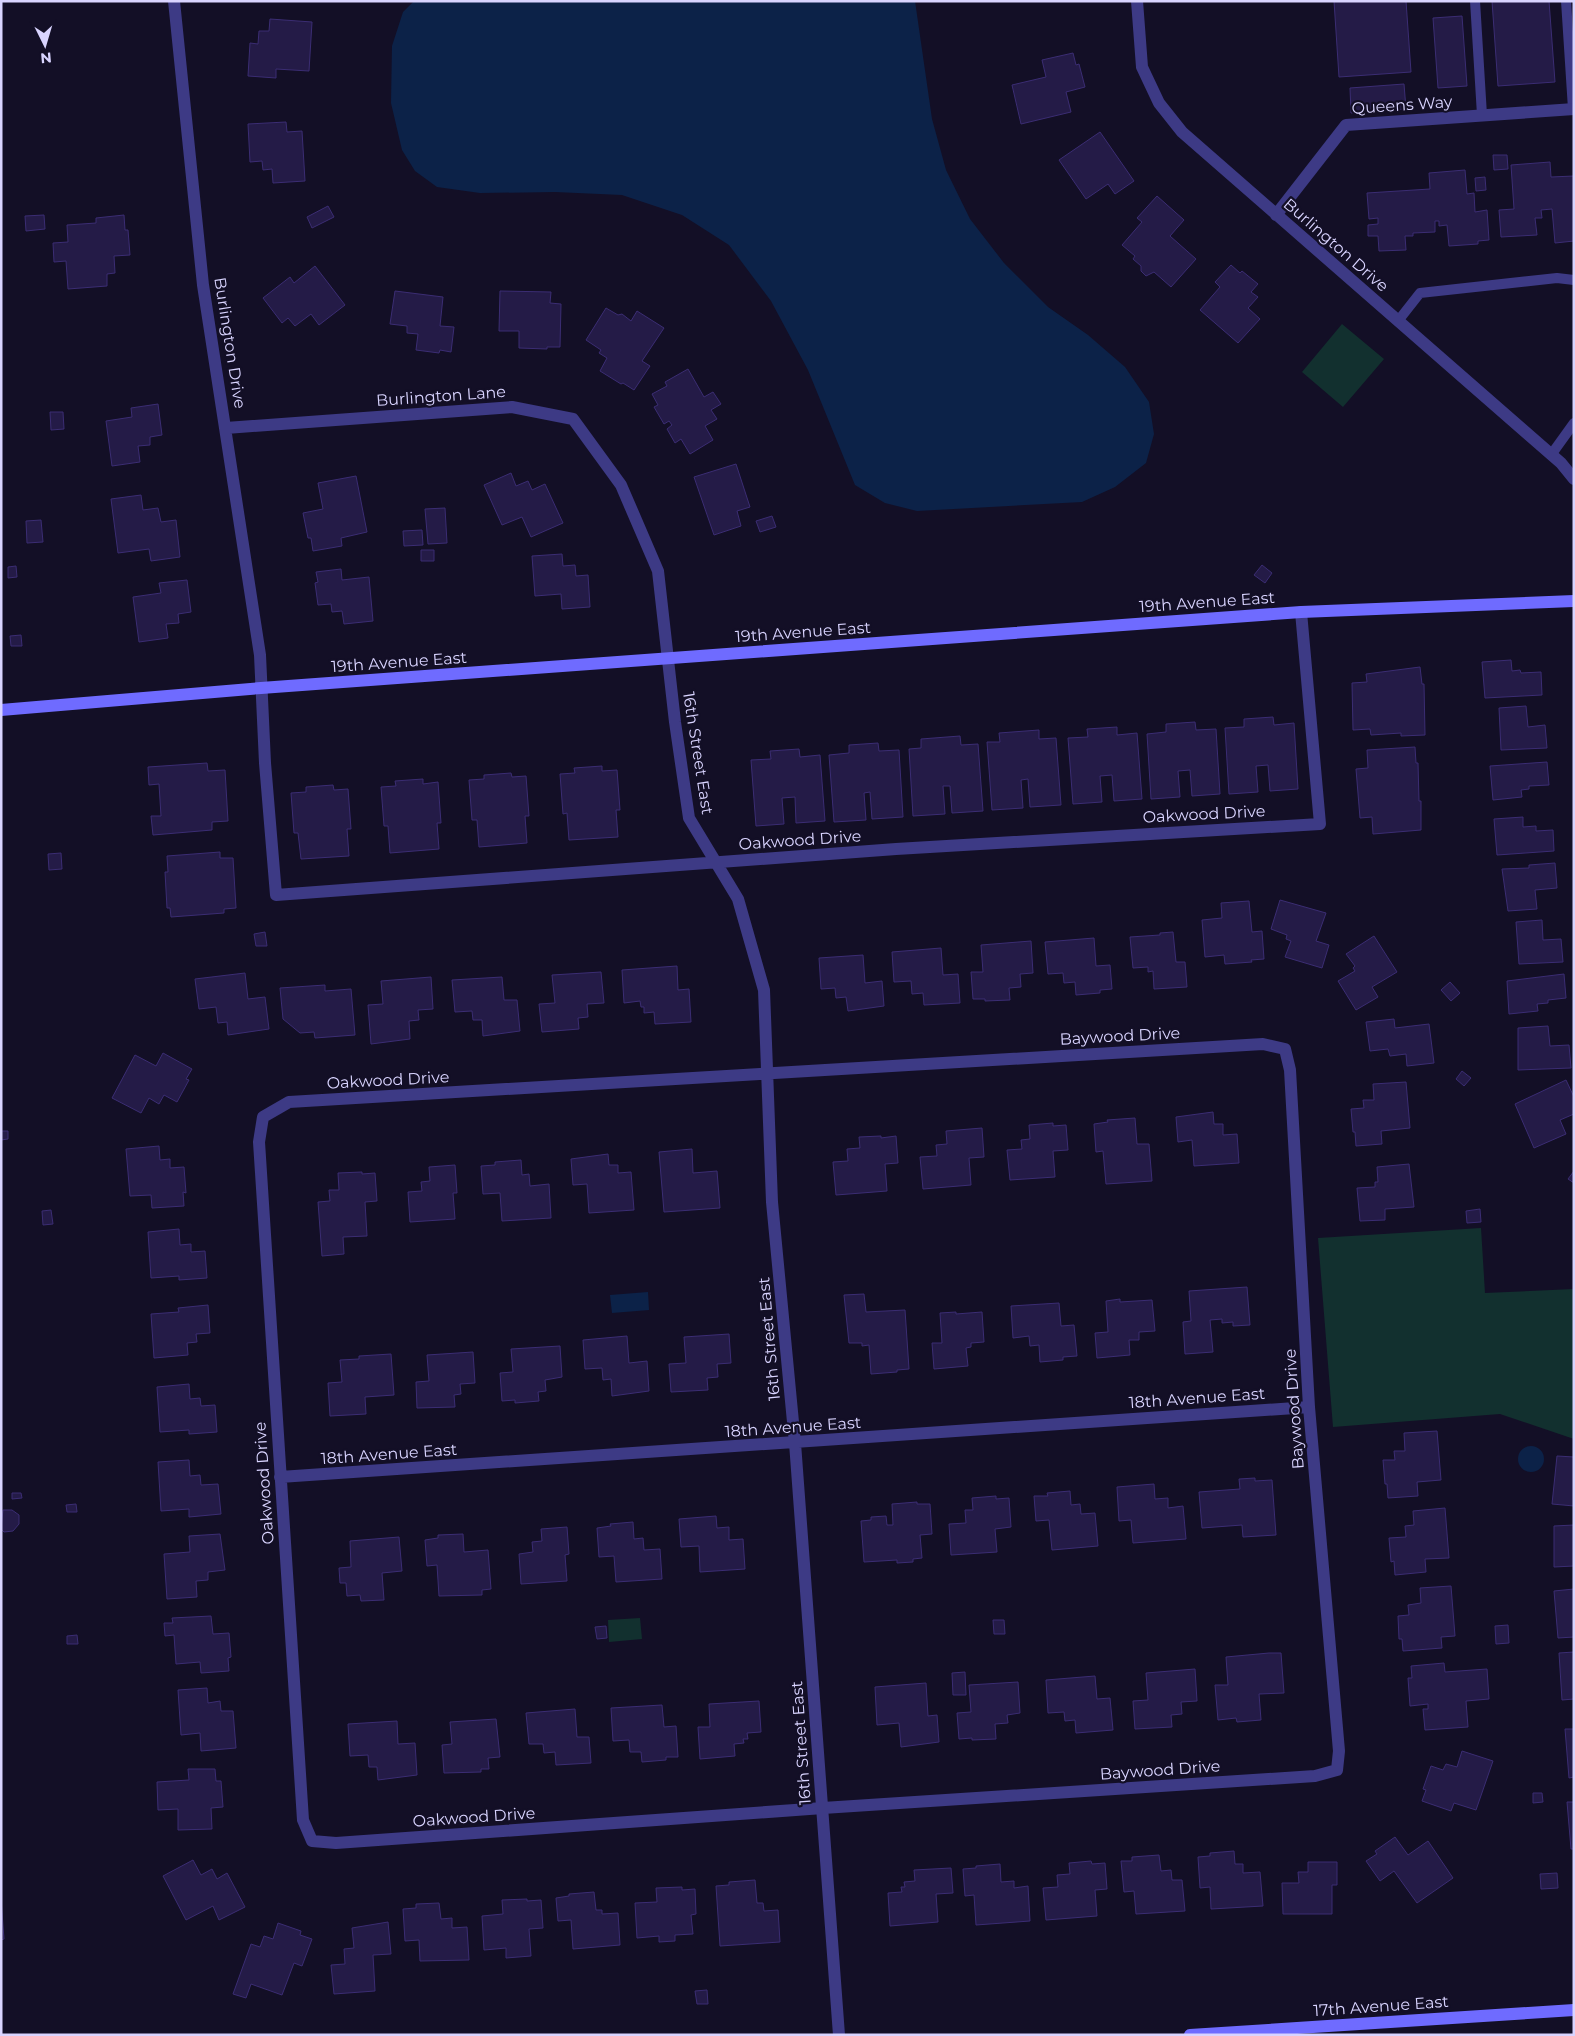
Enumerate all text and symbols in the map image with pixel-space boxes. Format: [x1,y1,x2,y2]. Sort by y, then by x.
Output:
north arrow [20,20,70,70]
text: N [40,48,53,67]
street label: Queens Way [1351,92,1453,118]
street label: Burlington Drive [1280,194,1392,296]
street label: Burlington Drive [210,276,250,410]
street label: Burlington Lane [375,382,507,410]
street label: 19th Avenue East [1138,588,1276,616]
street label: 19th Avenue East [734,618,872,646]
street label: 19th Avenue East [330,648,468,676]
street label: 16th Street East [679,690,717,816]
street label: Oakwood Drive [1142,801,1266,827]
street label: Oakwood Drive [738,826,862,854]
street label: Baywood Drive [1059,1023,1181,1049]
street label: Oakwood Drive [326,1067,450,1093]
street label: 16th Street East [754,1276,784,1402]
street label: Baywood Drive [1280,1348,1308,1470]
street label: 18th Avenue East [1128,1384,1266,1412]
street label: 18th Avenue East [724,1413,862,1441]
street label: Oakwood Drive [250,1421,278,1545]
street label: 18th Avenue East [320,1440,458,1468]
street label: 16th Street East [787,1680,815,1805]
street label: Baywood Drive [1099,1756,1221,1784]
street label: Oakwood Drive [412,1803,536,1831]
street label: 17th Avenue East [1313,1992,1450,2020]

